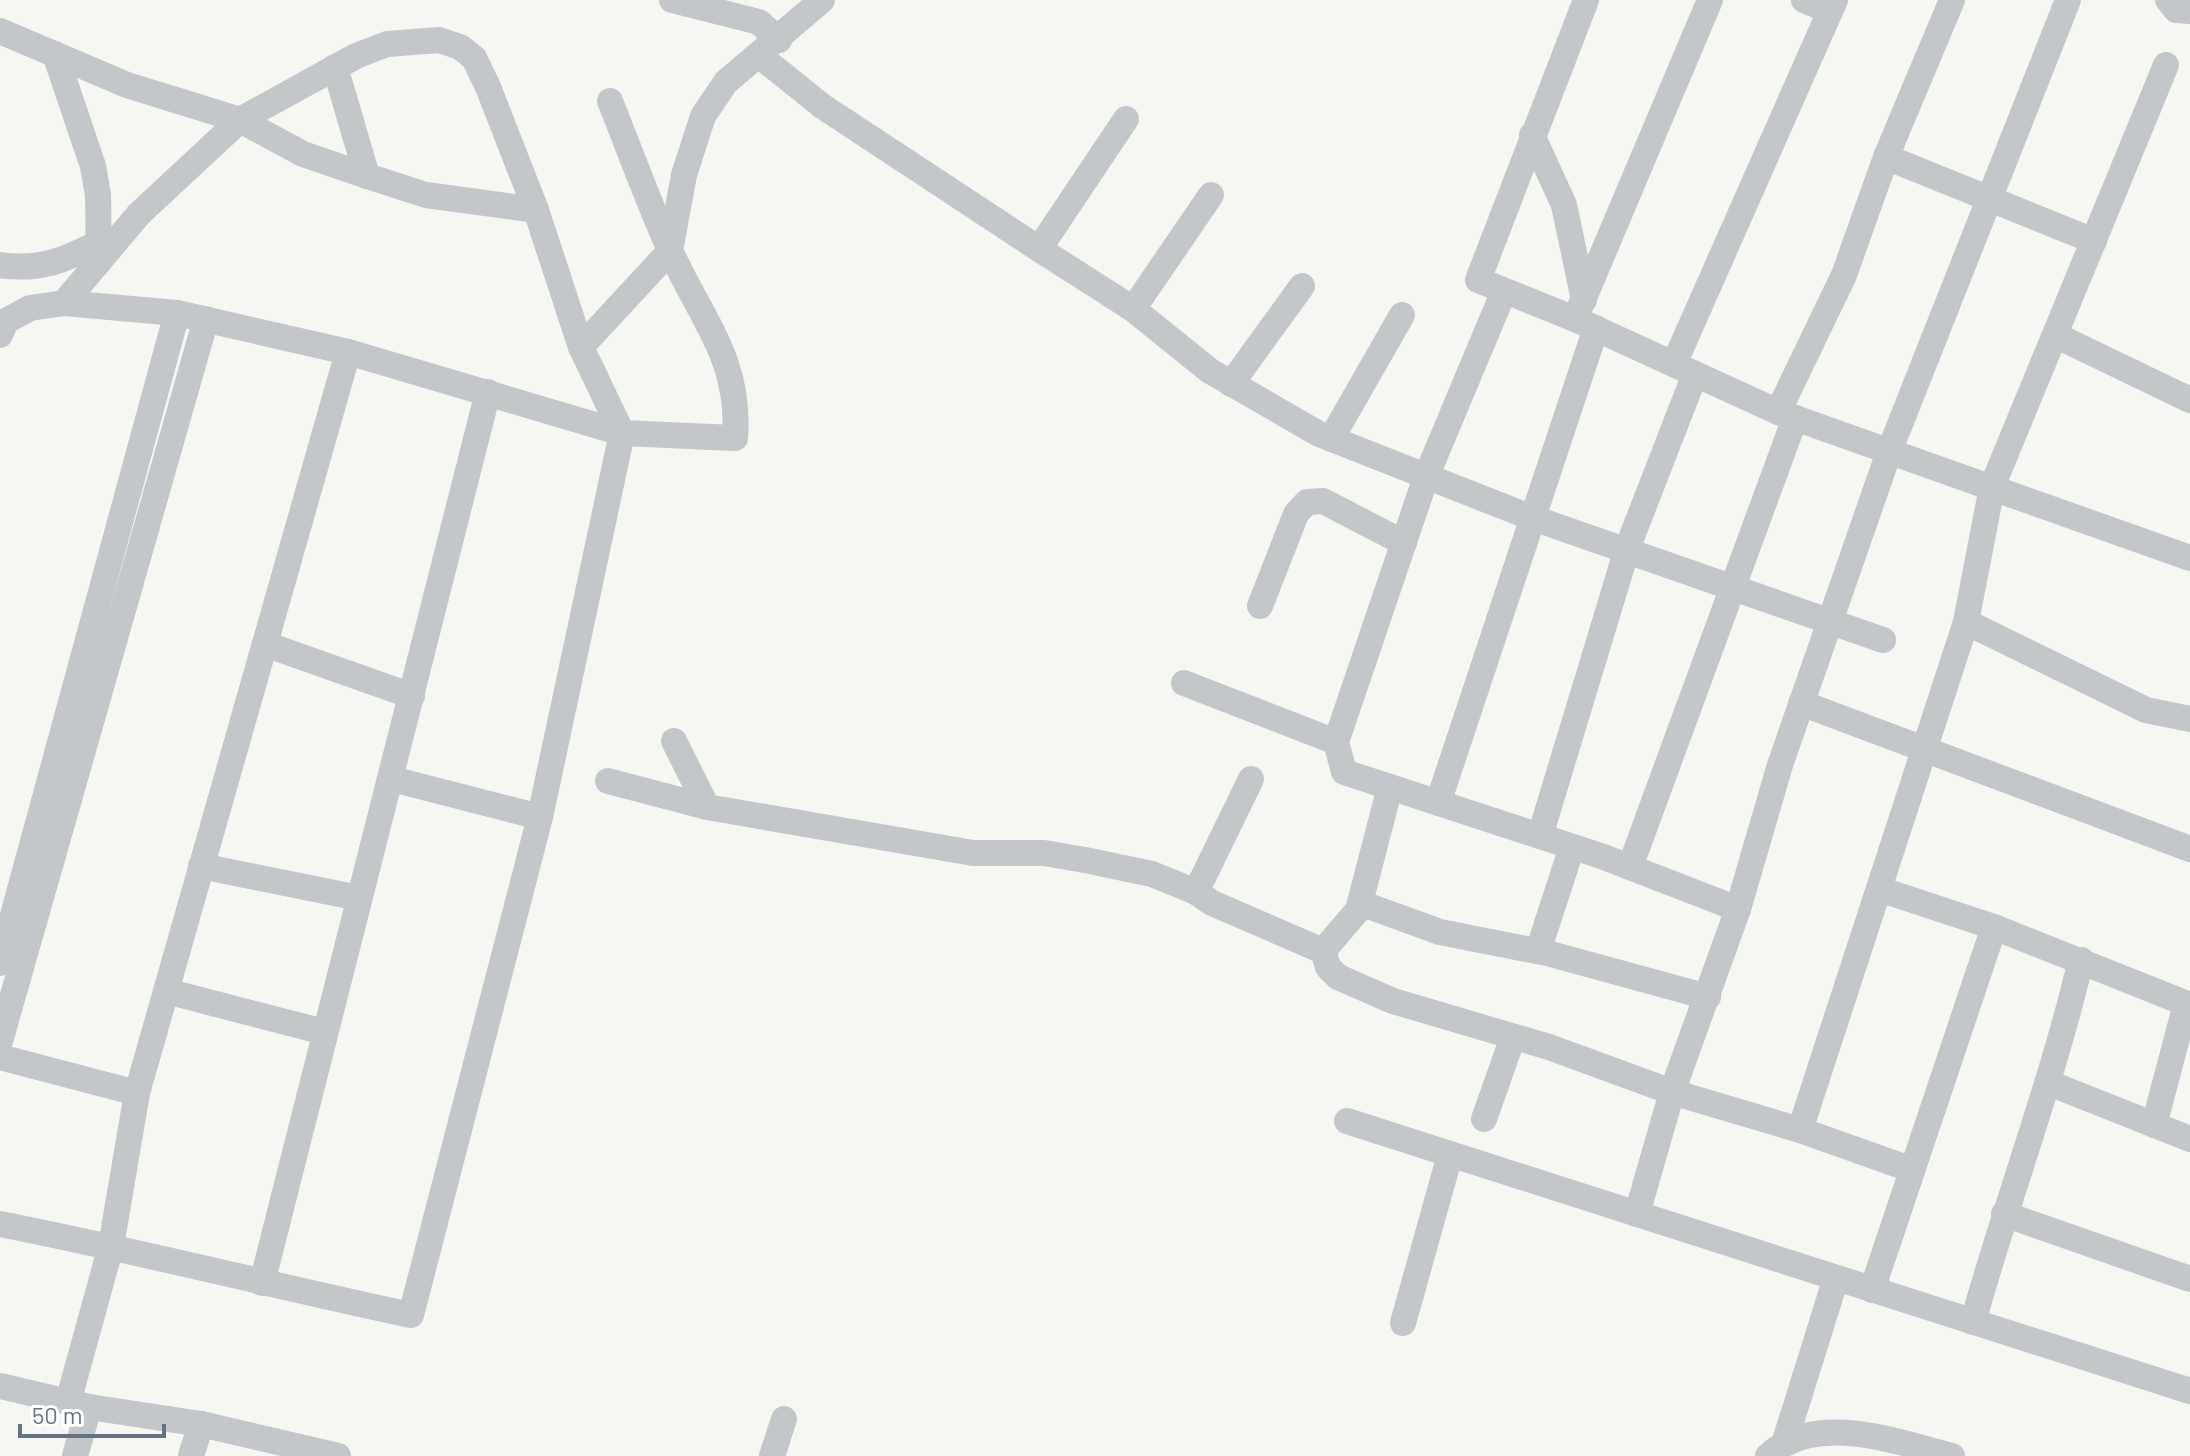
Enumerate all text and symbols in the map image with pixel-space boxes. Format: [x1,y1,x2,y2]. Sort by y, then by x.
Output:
scale bar [20,1388,164,1438]
text: 50 m [32,1400,83,1429]

